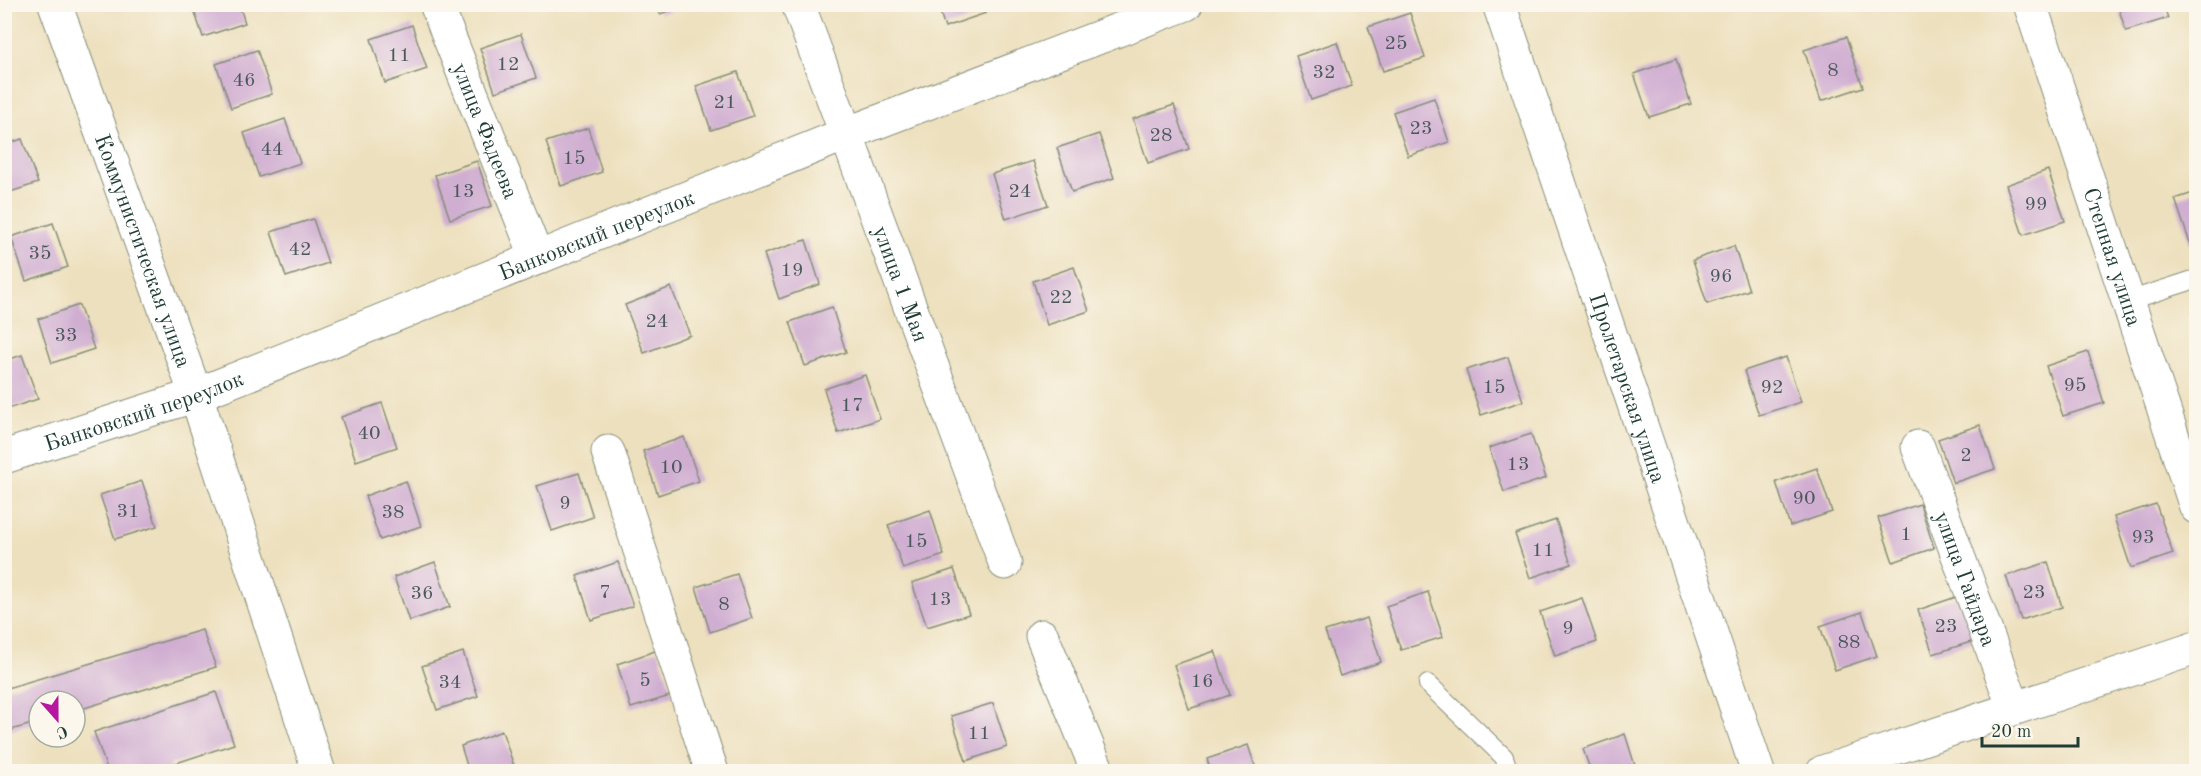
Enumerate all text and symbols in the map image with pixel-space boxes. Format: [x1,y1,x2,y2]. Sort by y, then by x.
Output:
house number: 25 [1384,34,1408,54]
house number: 11 [387,46,411,66]
house number: 12 [496,55,520,75]
street label: улица Фадеева [448,60,521,202]
house number: 8 [1827,61,1839,81]
house number: 32 [1312,63,1336,83]
house number: 46 [232,71,256,91]
house number: 21 [713,93,737,113]
house number: 23 [1409,119,1433,139]
house number: 28 [1149,126,1173,146]
street label: Коммунистическая улица [90,132,194,371]
house number: 44 [260,140,284,160]
house number: 15 [562,149,586,169]
house number: 13 [451,182,475,202]
house number: 24 [1008,182,1032,202]
street label: Степная улица [2078,185,2145,329]
street label: Банковский переулок [496,187,698,285]
house number: 99 [2024,195,2048,215]
street label: улица 1 Мая [868,223,931,345]
house number: 42 [288,240,312,260]
house number: 35 [28,244,52,264]
house number: 19 [780,261,804,281]
house number: 96 [1709,267,1733,287]
house number: 22 [1049,288,1073,308]
street label: Пролетарская улица [1584,291,1669,486]
house number: 24 [645,312,669,332]
house number: 33 [54,326,78,346]
street label: Банковский переулок [42,368,247,456]
house number: 95 [2063,376,2087,396]
house number: 15 [1482,378,1506,398]
house number: 92 [1760,378,1784,398]
house number: 17 [840,396,864,416]
house number: 40 [357,424,381,444]
house number: 2 [1960,446,1972,466]
house number: 13 [1506,455,1530,475]
house number: 10 [659,458,683,478]
house number: 90 [1792,489,1816,509]
house number: 9 [559,494,571,514]
house number: 31 [116,502,140,522]
house number: 38 [381,503,405,523]
street label: улица Гайдара [1930,509,1999,650]
house number: 1 [1900,525,1912,545]
house number: 93 [2131,528,2155,548]
house number: 15 [904,532,928,552]
house number: 11 [1531,541,1555,561]
house number: 7 [599,583,611,603]
house number: 23 [2022,583,2046,603]
house number: 36 [410,584,434,604]
house number: 13 [928,590,952,610]
house number: 8 [718,595,730,615]
house number: 23 [1934,617,1958,637]
house number: 9 [1562,619,1574,639]
house number: 88 [1837,633,1861,653]
house number: 5 [639,671,651,691]
house number: 16 [1190,672,1214,692]
house number: 34 [438,673,462,693]
north arrow [27,689,87,749]
scale bar [1982,710,2078,748]
text: С [54,722,69,740]
text: 20 m [1991,723,2031,741]
house number: 11 [967,724,991,744]

